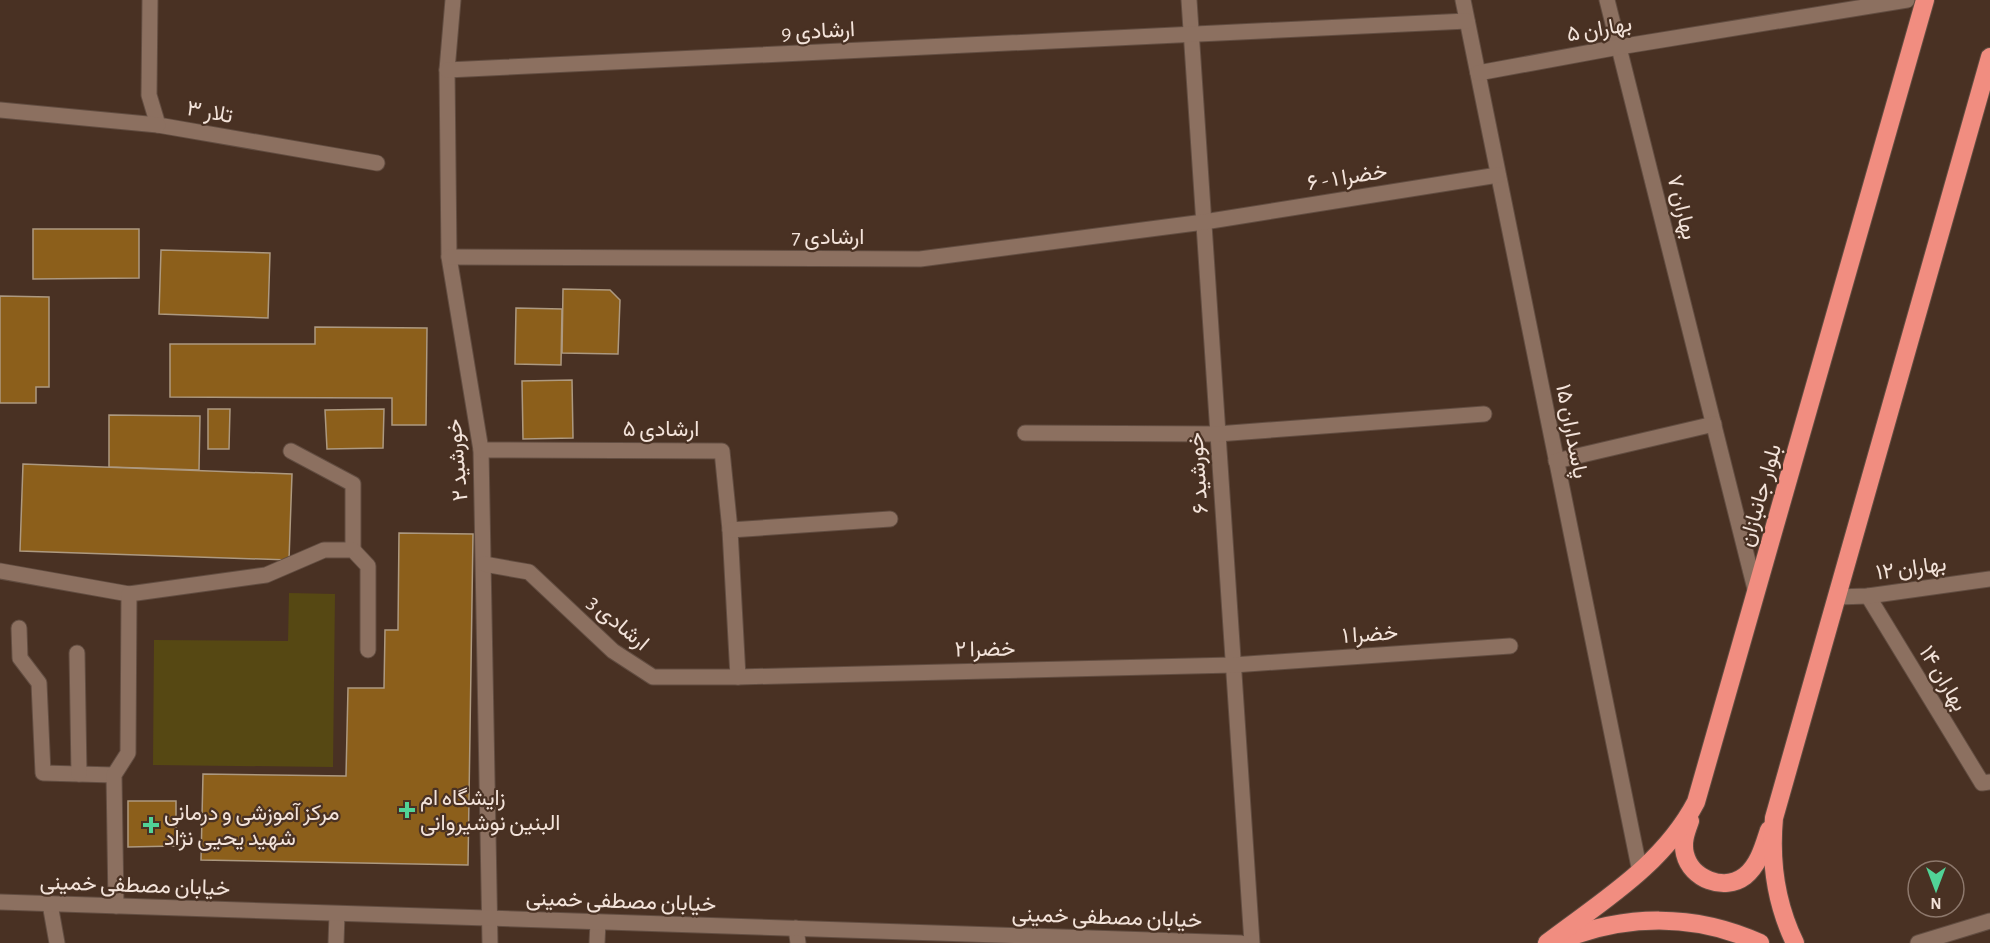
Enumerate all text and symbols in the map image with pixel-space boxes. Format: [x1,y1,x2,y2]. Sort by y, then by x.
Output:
street label: بهاران ۵ [1565,12,1634,48]
street label: ارشادی 9 [781,18,856,46]
street label: تلار ۳ [185,97,234,129]
street label: خضرا ۱ - ۶ [1306,160,1389,196]
street label: بهاران ۷ [1661,173,1701,242]
street label: ارشادی 7 [792,226,864,250]
street label: پاسداران ۱۵ [1549,382,1592,481]
street label: خورشید ۲ [442,418,474,502]
street label: ارشادی ۵ [623,418,699,442]
street label: خورشید ۶ [1184,431,1214,514]
street label: بلوار جانبازان [1735,441,1787,550]
street label: بهاران ۱۲ [1875,552,1948,586]
street label: ارشادی 3 [582,591,653,656]
street label: خضرا ۱ [1341,621,1399,649]
street label: خضرا ۲ [954,637,1016,663]
street label: بهاران ۱۴ [1914,642,1971,716]
place label: زایشگاه ام البنین نوشیروانی [420,787,560,836]
marker: زایشگاه ام البنین نوشیروانی [398,801,416,819]
place label: مرکز آموزشی و درمانی شهید یحیی نژاد [164,802,340,851]
marker: مرکز آموزشی و درمانی شهید یحیی نژاد [142,816,160,834]
north arrow [1906,859,1966,919]
street label: خیابان مصطفی خمینی [39,871,231,901]
street label: خیابان مصطفی خمینی [525,887,717,917]
text: N [1930,895,1942,911]
street label: خیابان مصطفی خمینی [1011,903,1203,933]

